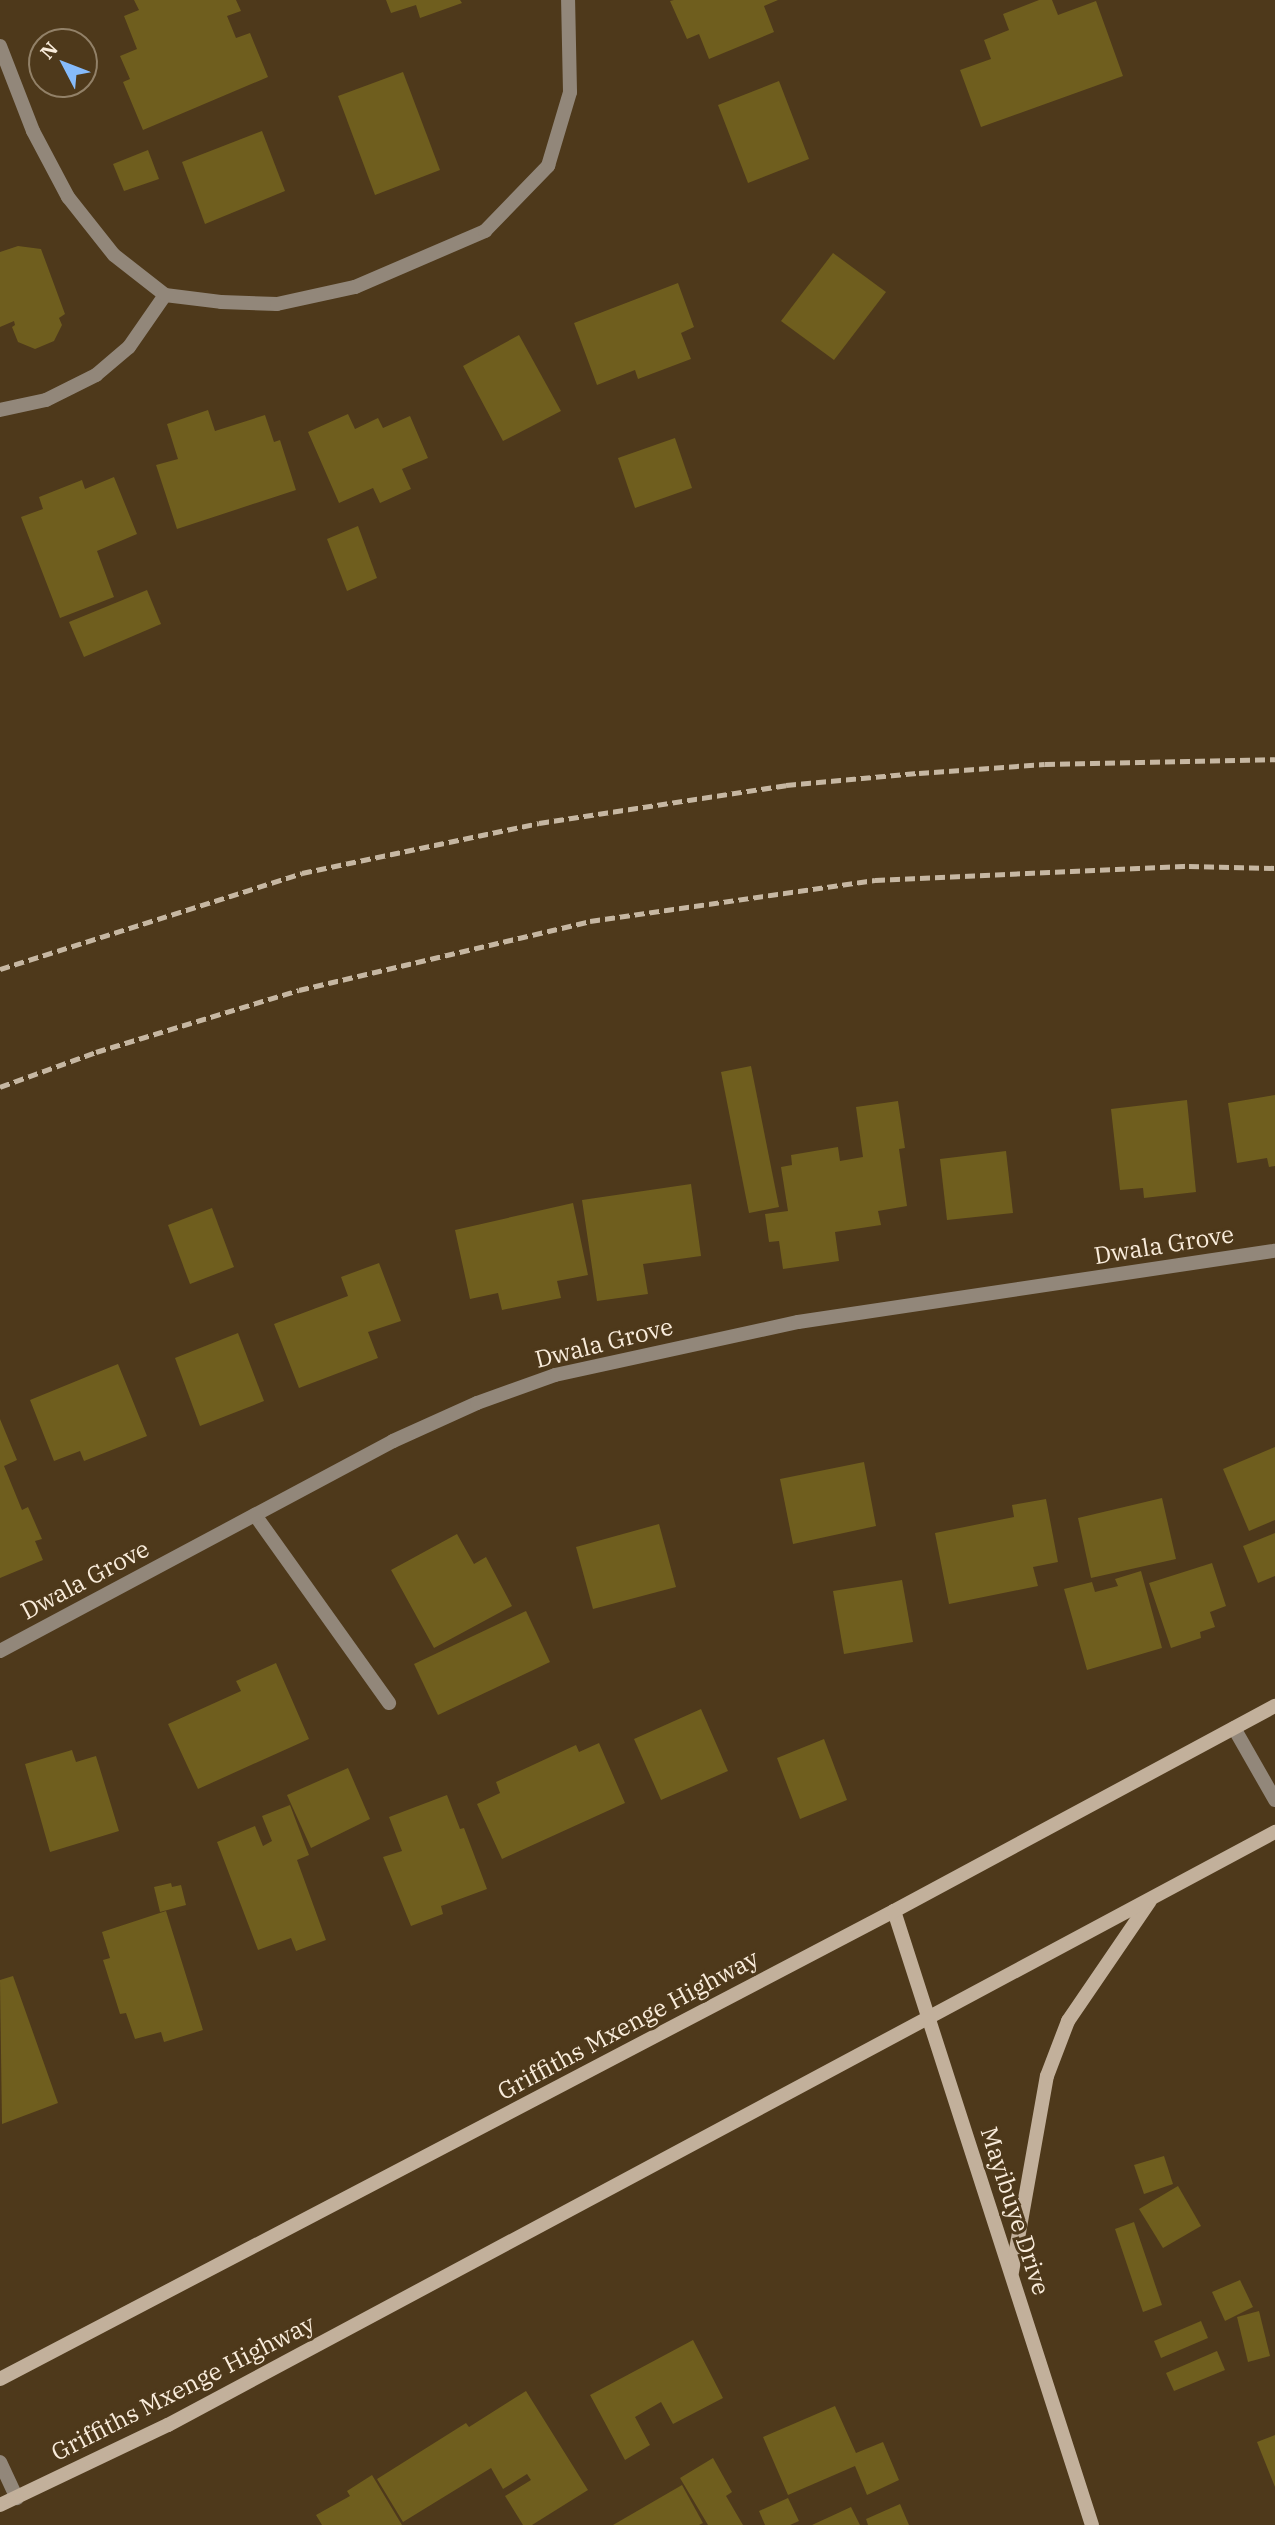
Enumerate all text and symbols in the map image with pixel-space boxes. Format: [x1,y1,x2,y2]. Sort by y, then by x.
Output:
north arrow [28,28,98,98]
text: N [35,37,63,64]
street label: Dwala Grove [1092,1220,1236,1270]
street label: Dwala Grove [532,1312,676,1374]
street label: Dwala Grove [16,1534,154,1626]
street label: Griffiths Mxenge Highway [493,1944,763,2106]
street label: Mayibuye Drive [974,2123,1056,2299]
street label: Griffiths Mxenge Highway [47,2309,319,2467]

